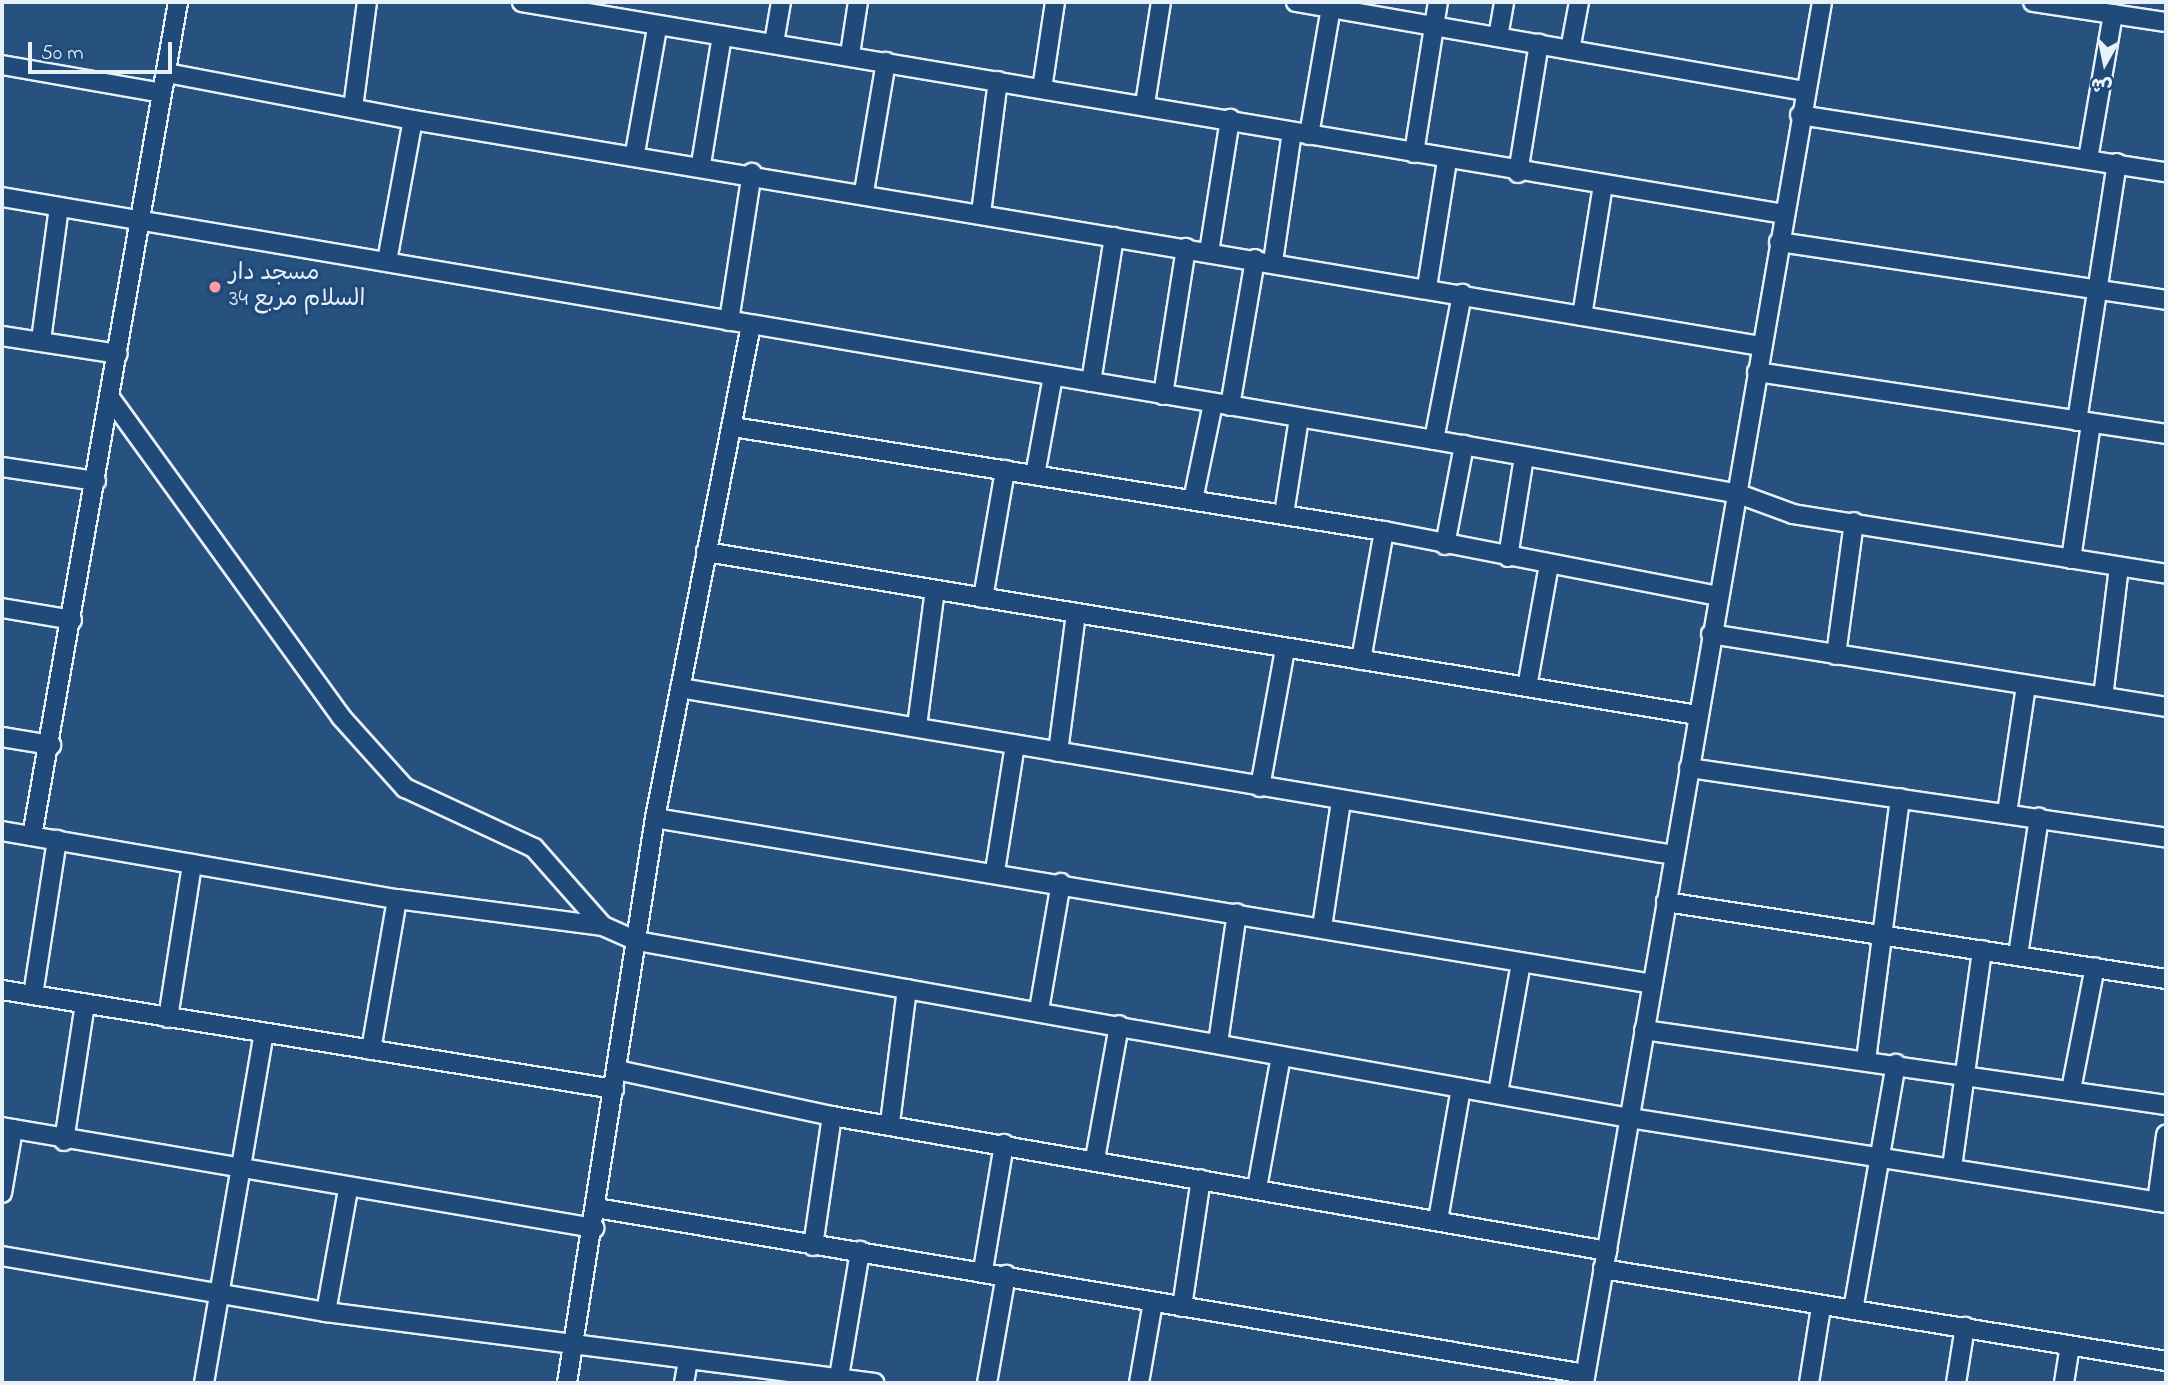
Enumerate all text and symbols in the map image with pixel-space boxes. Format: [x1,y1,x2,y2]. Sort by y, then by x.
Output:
scale bar [32,28,175,72]
north arrow [2070,28,2140,98]
text: 50 m [41,39,84,69]
text: ش [2089,69,2114,99]
place label: مسجد دار السلام مربع 34 [229,260,365,314]
marker: مسجد دار السلام مربع 34 [207,279,223,295]

